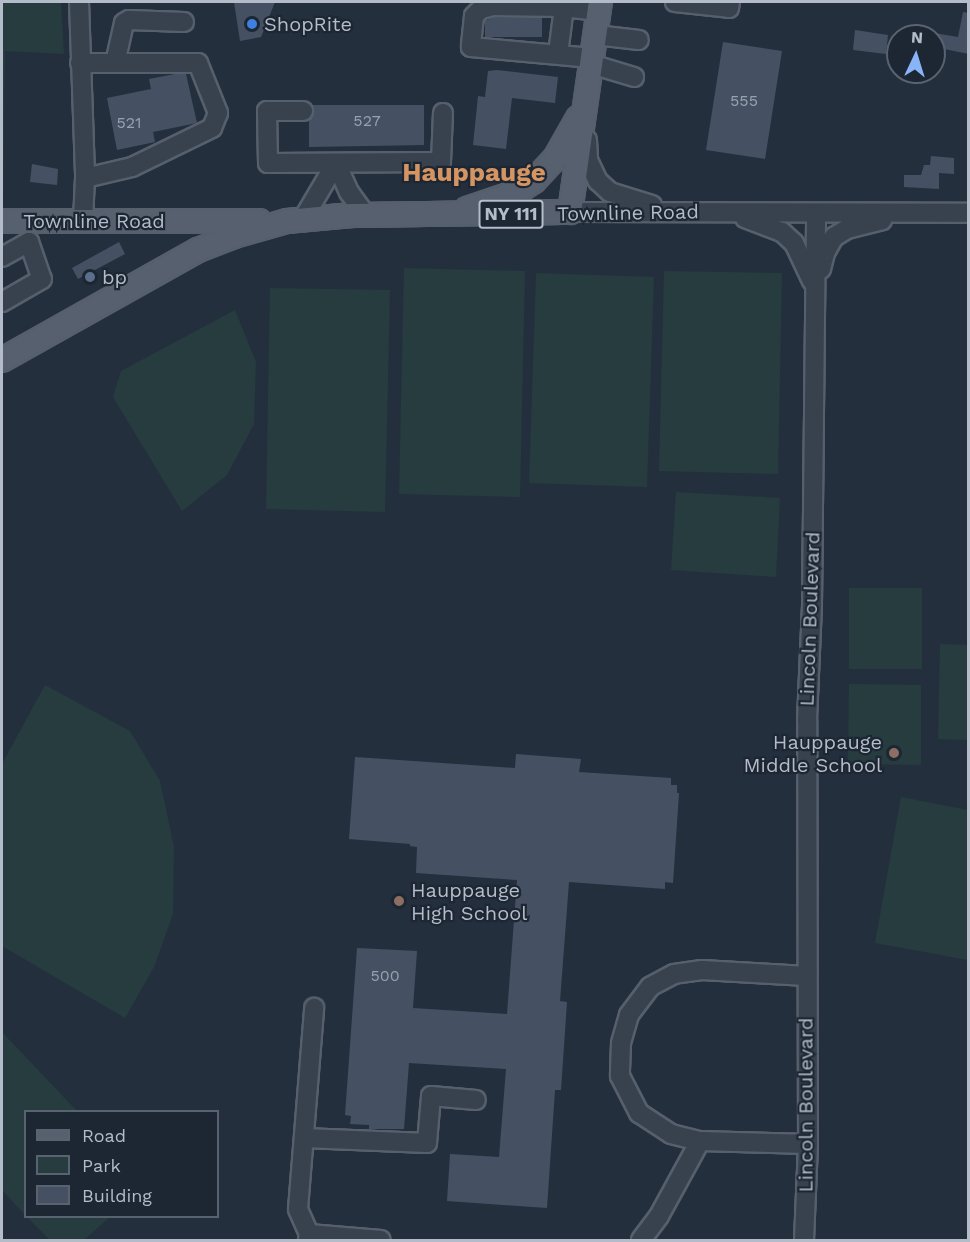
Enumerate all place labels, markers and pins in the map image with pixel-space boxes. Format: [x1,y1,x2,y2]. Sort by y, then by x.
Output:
place label: ShopRite [264,12,352,36]
marker: ShopRite [245,17,259,31]
place label: bp [102,265,127,289]
marker: bp [83,270,97,284]
place label: Hauppauge Middle School [744,730,882,777]
marker: Hauppauge Middle School [887,746,901,760]
place label: Hauppauge High School [411,878,527,925]
marker: Hauppauge High School [392,894,406,908]

